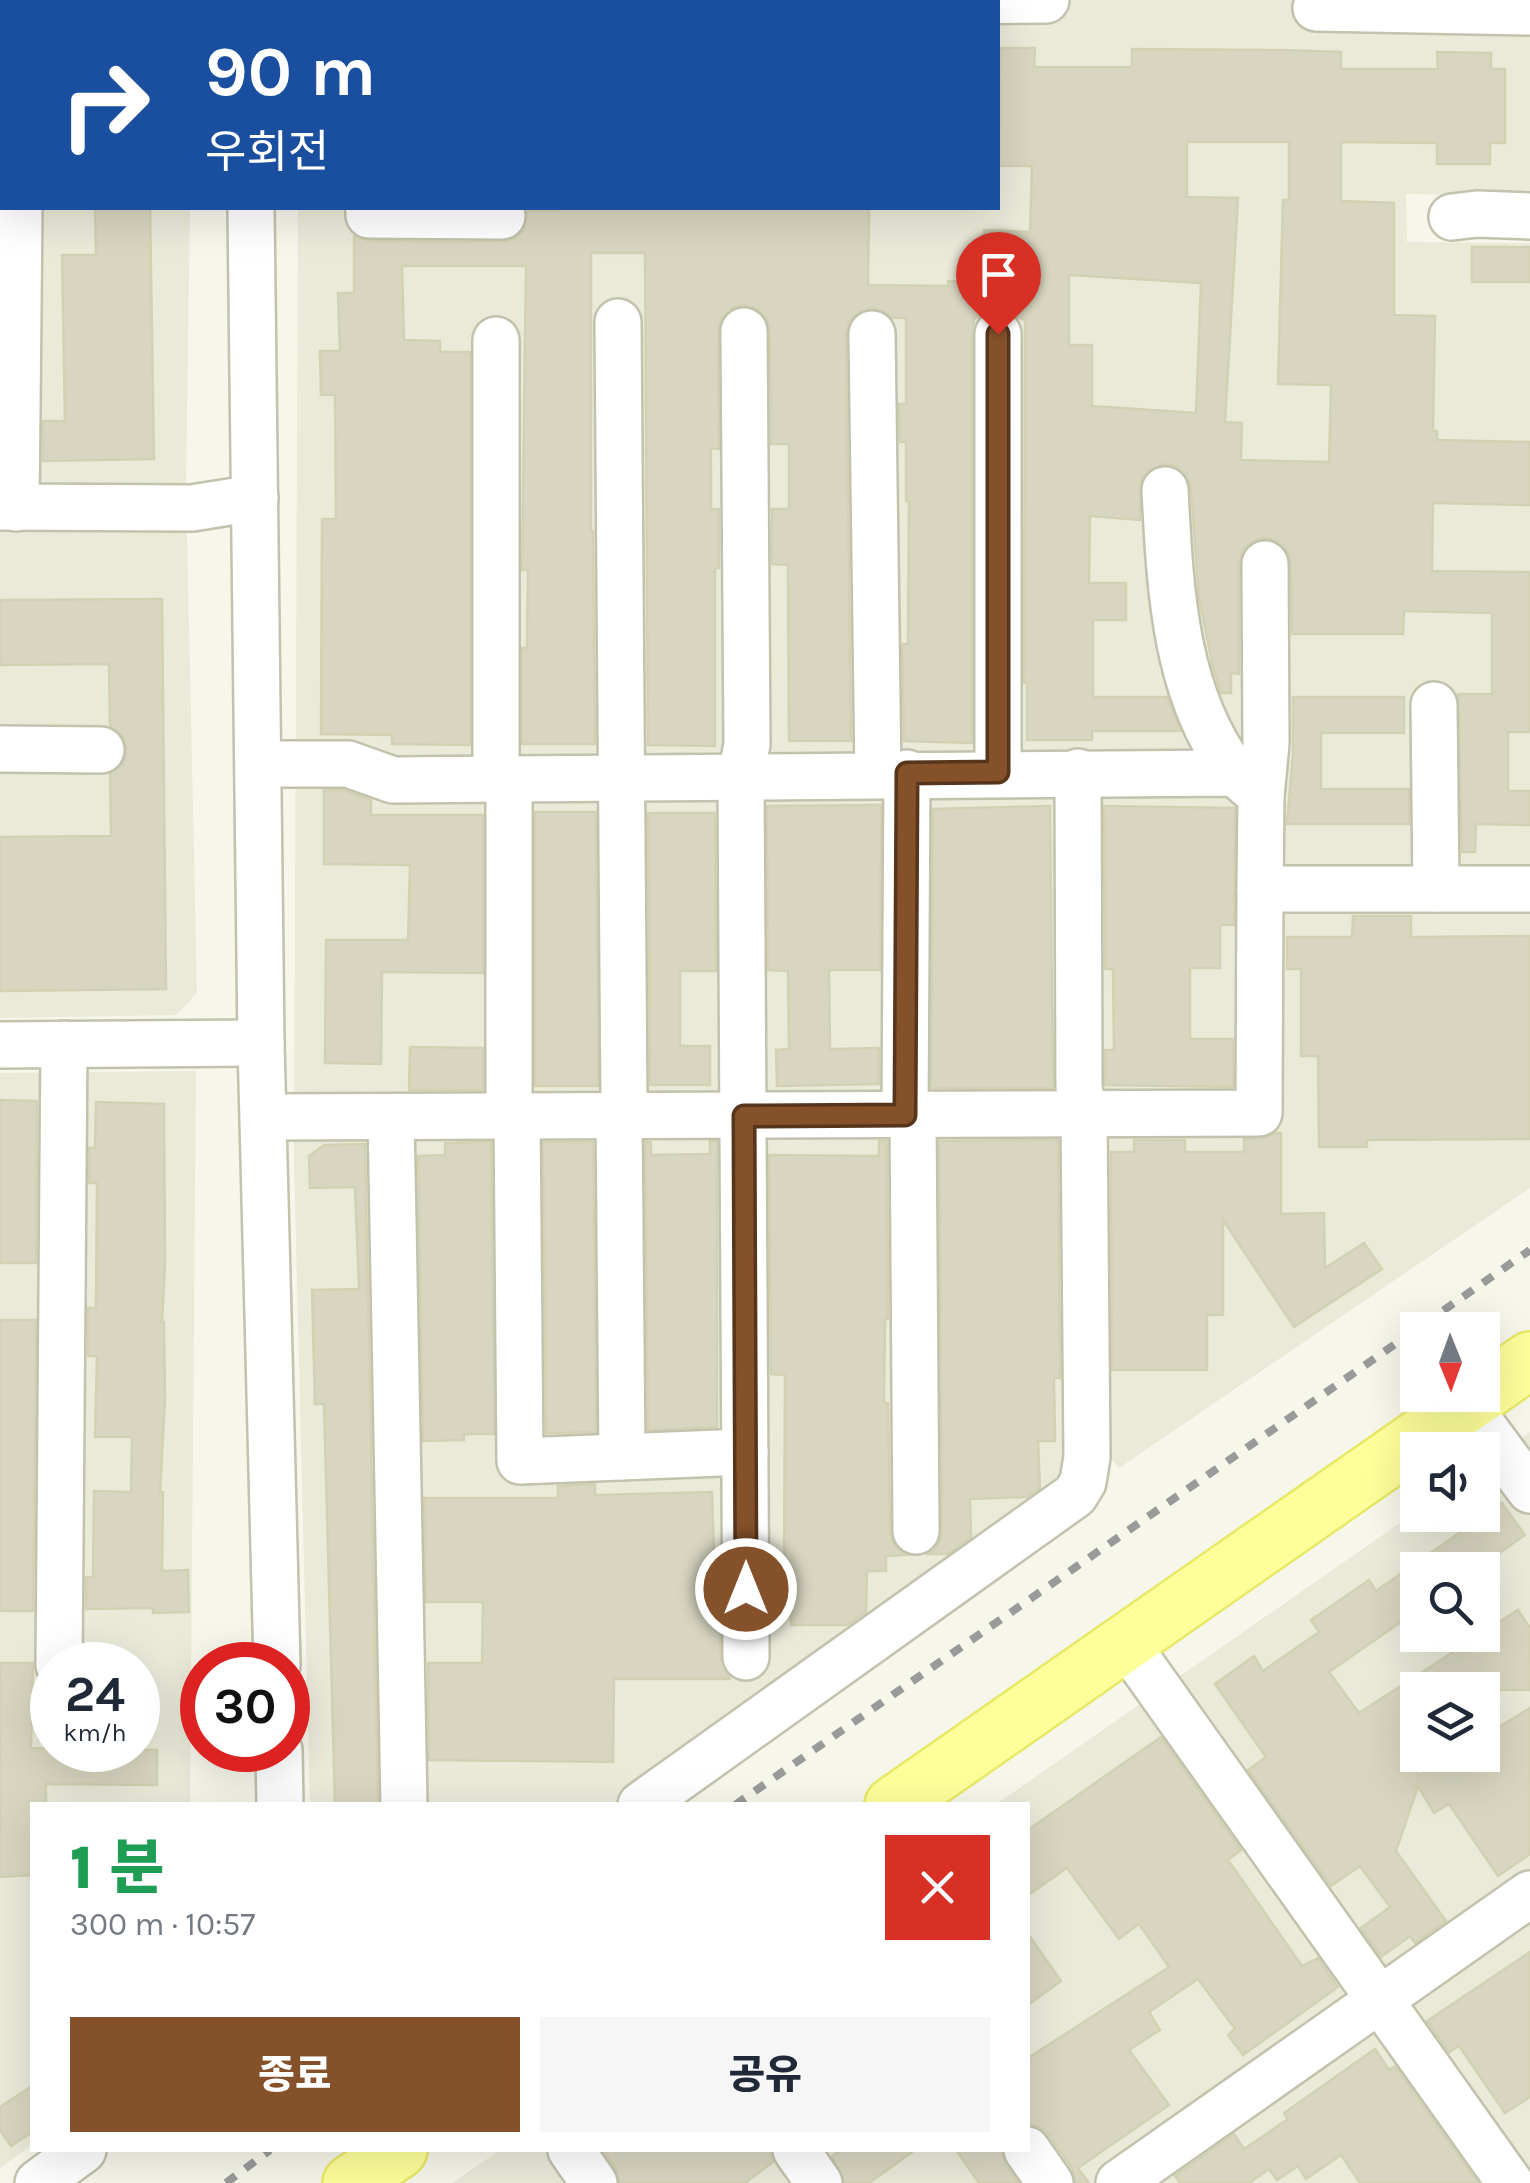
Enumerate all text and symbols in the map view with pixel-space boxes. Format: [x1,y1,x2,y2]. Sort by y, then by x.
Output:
text: 90 m [205,31,376,113]
icon: right [40,40,170,170]
text: 우회전 [205,126,329,178]
pin [956,232,1041,335]
icon: arrive [971,247,1026,302]
north arrow [1400,1312,1500,1412]
map controls [1400,1312,1500,1772]
button: sound [1400,1432,1500,1532]
position arrow [694,1537,798,1641]
button: search [1400,1552,1500,1652]
speed limit sign: 30 [180,1642,310,1772]
text: 24 [65,1665,125,1724]
button: layers [1400,1672,1500,1772]
text: km/h [63,1718,127,1747]
text: 1 분 [70,1833,164,1903]
button: close [885,1835,990,1940]
text: 300 m · 10:57 [70,1906,255,1943]
button: 종료 [70,2017,520,2132]
button: 공유 [540,2017,990,2132]

